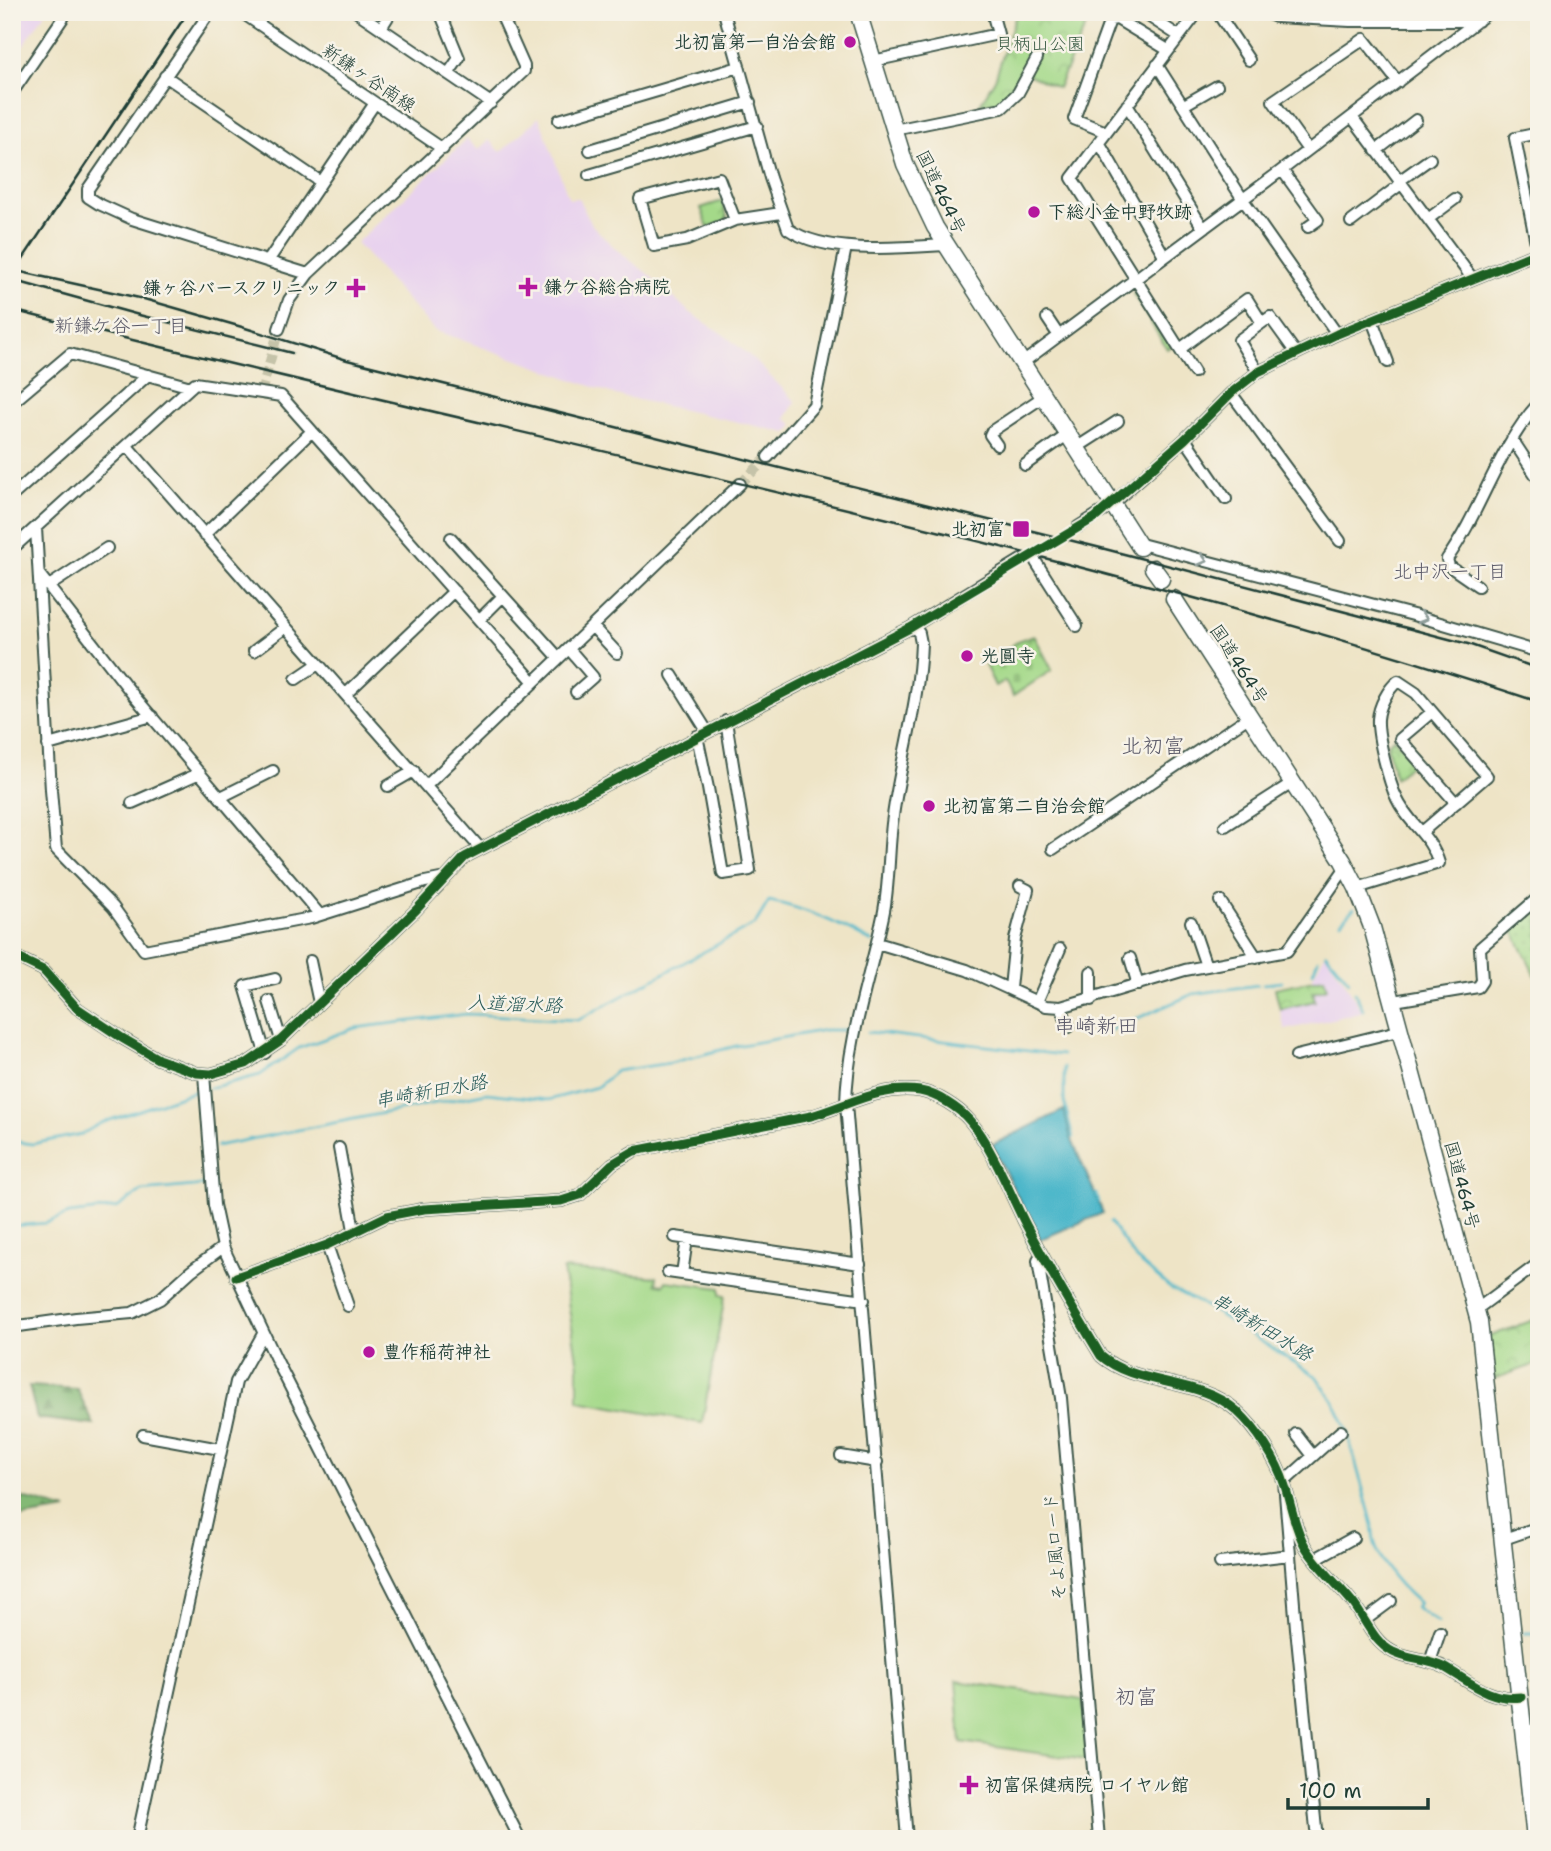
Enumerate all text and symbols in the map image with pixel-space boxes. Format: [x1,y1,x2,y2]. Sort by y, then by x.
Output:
place label: 北初富第一自治会館 [674,30,836,54]
park label: 貝柄山公園 [995,32,1085,56]
marker: 北初富第一自治会館 [842,34,858,50]
street label: 新鎌ヶ谷南線 [318,38,420,118]
street label: 国道464号 [910,146,972,238]
place label: 下総小金中野牧跡 [1048,200,1192,224]
marker: 下総小金中野牧跡 [1026,204,1042,220]
place label: 鎌ケ谷総合病院 [544,275,670,299]
place label: 鎌ヶ谷バースクリニック [143,276,340,300]
marker: 鎌ケ谷総合病院 [518,277,538,297]
marker: 鎌ヶ谷バースクリニック [346,278,366,298]
district label: 新鎌ケ谷一丁目 [54,313,188,338]
place label: 北初富 [951,517,1005,541]
marker: 北初富 [1011,519,1031,539]
one-way arrow [1197,552,1209,566]
district label: 北中沢一丁目 [1393,559,1507,584]
one-way arrow [1417,609,1429,624]
street label: 国道464号 [1204,619,1274,709]
place label: 光圓寺 [981,644,1035,668]
marker: 光圓寺 [959,648,975,664]
district label: 北初富 [1122,732,1185,760]
place label: 北初富第二自治会館 [943,794,1105,818]
marker: 北初富第二自治会館 [921,798,937,814]
water label: 入道溜水路 [467,990,564,1018]
district label: 串崎新田 [1054,1012,1138,1040]
water label: 串崎新田水路 [373,1069,490,1113]
street label: 国道464号 [1439,1138,1485,1232]
water label: 串崎新田水路 [1207,1287,1318,1368]
place label: 豊作稲荷神社 [383,1340,491,1364]
marker: 豊作稲荷神社 [361,1344,377,1360]
street label: そよ風ロード [1038,1492,1072,1602]
district label: 初富 [1115,1683,1157,1711]
scale bar [1288,1767,1428,1811]
place label: 初富保健病院 ロイヤル館 [985,1773,1189,1797]
marker: 初富保健病院 ロイヤル館 [959,1775,979,1795]
text: 100 m [1299,1777,1362,1805]

